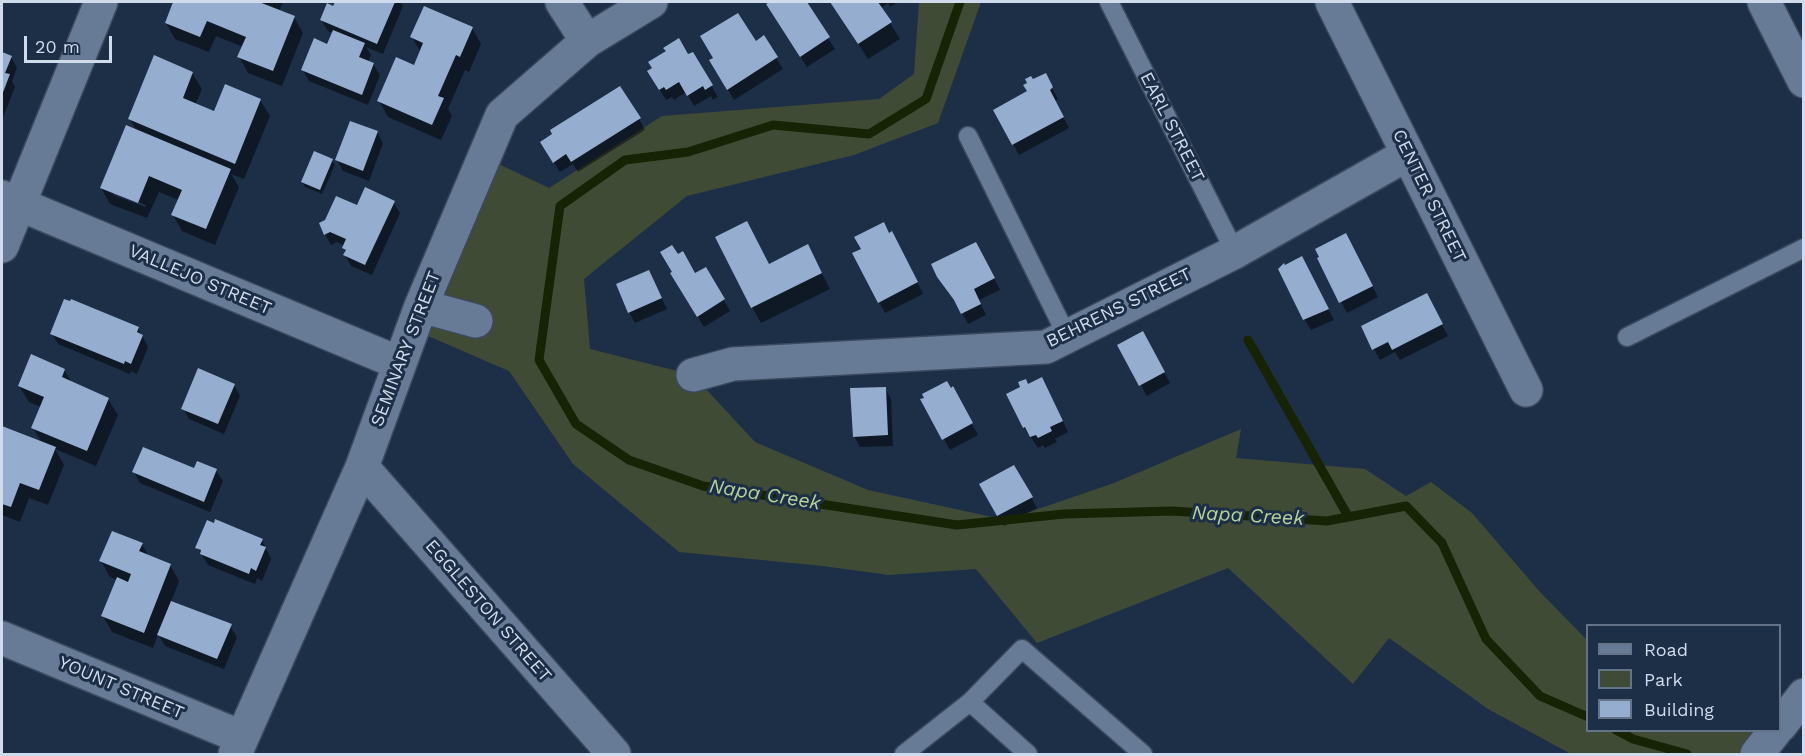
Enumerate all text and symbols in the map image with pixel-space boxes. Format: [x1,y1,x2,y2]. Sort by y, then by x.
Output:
scale bar [27,24,116,62]
text: 20 m [35,36,80,57]
street label: EARL STREET [1135,69,1209,185]
street label: CENTER STREET [1387,126,1471,266]
street label: VALLEJO STREET [125,240,275,320]
street label: BEHRENS STREET [1043,264,1195,352]
street label: SEMINARY STREET [366,268,446,430]
water label: Napa Creek [708,474,822,516]
water label: Napa Creek [1191,501,1305,531]
street label: EGGLESTON STREET [420,535,556,687]
legend [1586,624,1781,732]
text: Road [1644,639,1688,660]
street label: YOUNT STREET [55,652,187,724]
text: Park [1644,669,1683,690]
text: Building [1644,699,1714,720]

